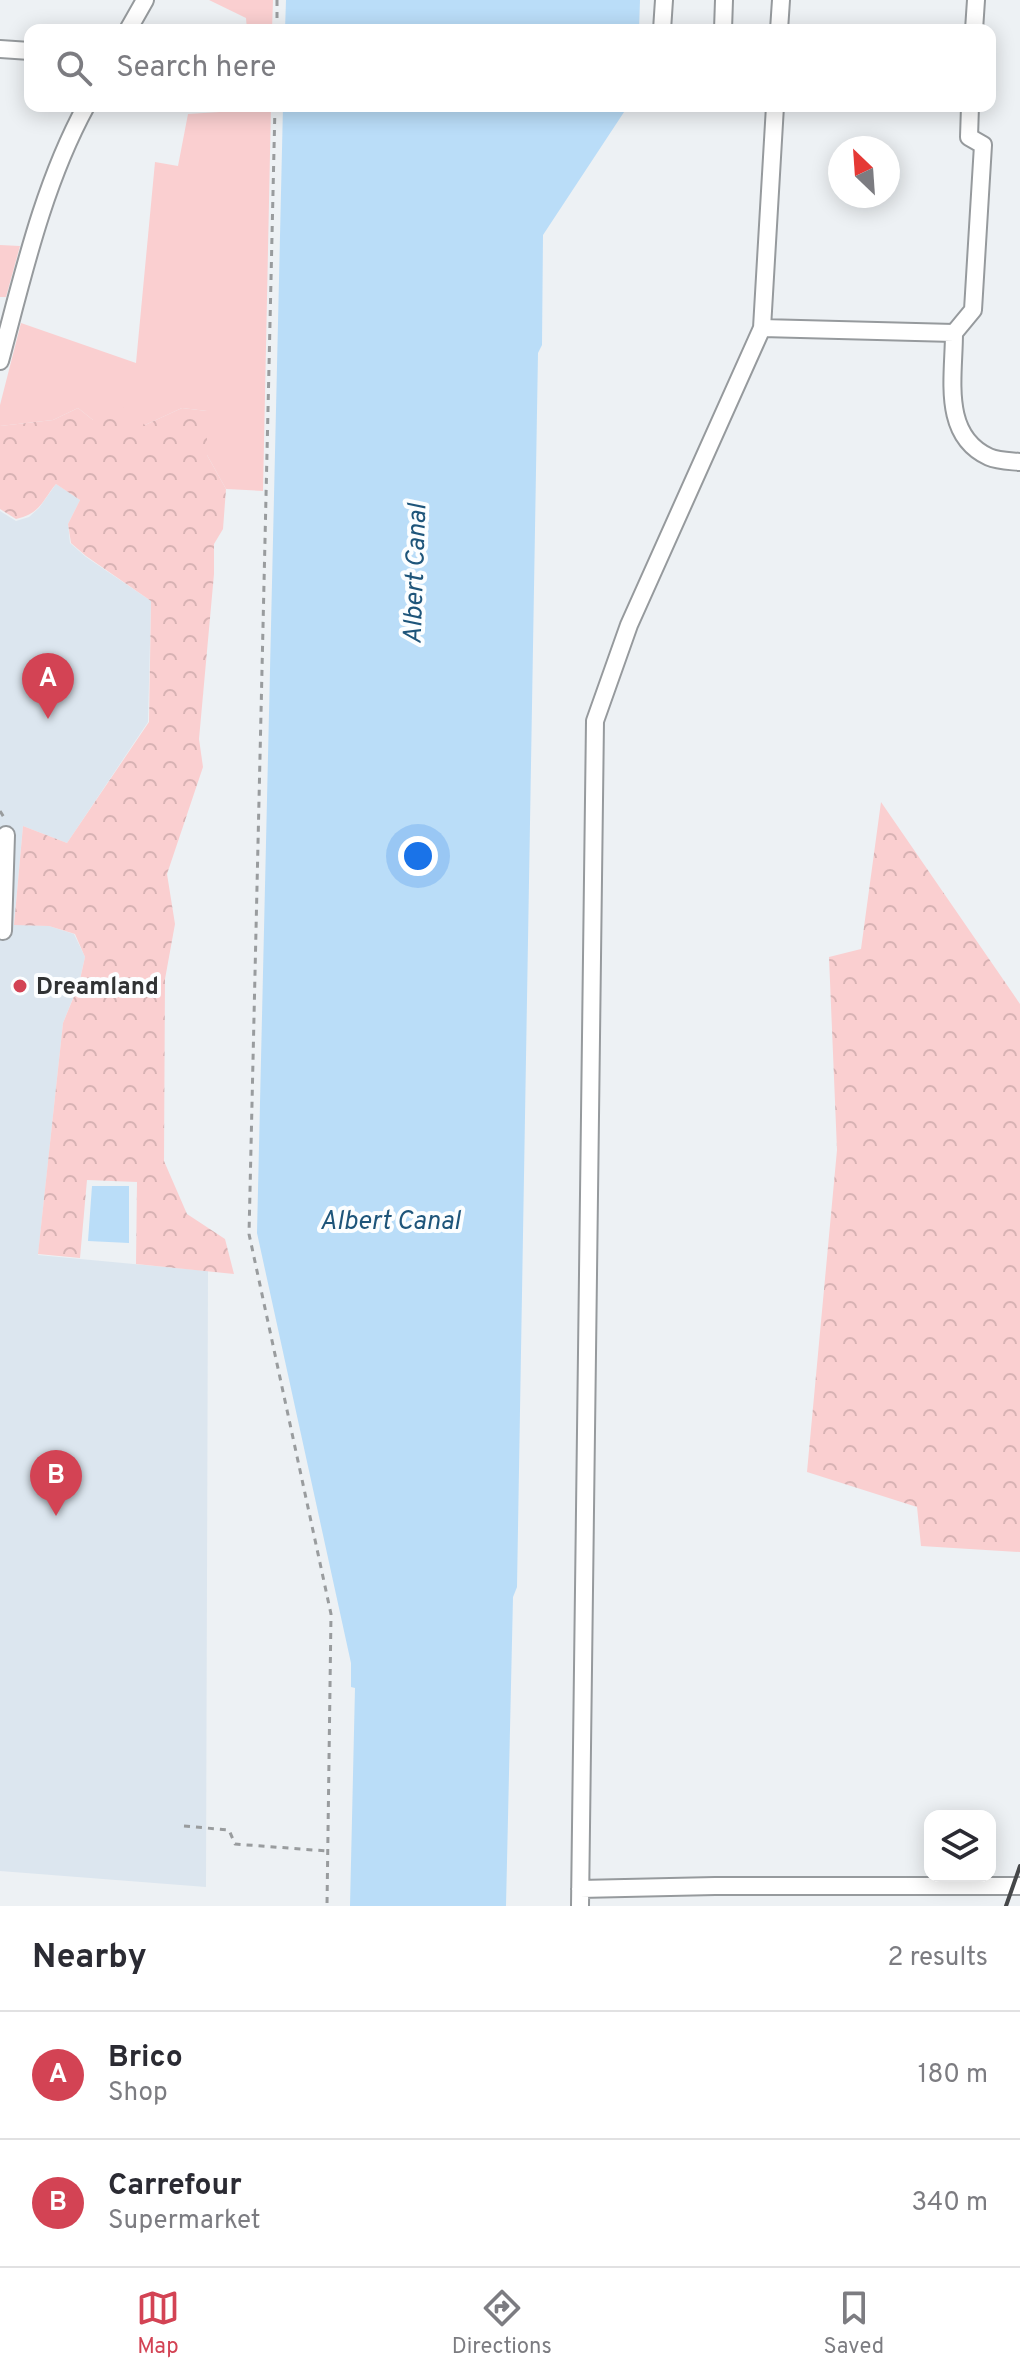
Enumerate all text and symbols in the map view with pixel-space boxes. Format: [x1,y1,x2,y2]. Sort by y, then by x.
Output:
search box [24,24,996,112]
icon: search [52,46,96,90]
text: Search here [116,50,276,87]
north arrow [828,136,900,208]
water label: Albert Canal [398,502,435,645]
pin: A [22,653,74,719]
your location [398,836,438,876]
place label: Dreamland [36,973,159,1003]
marker: Dreamland [11,977,29,995]
water label: Albert Canal [320,1206,462,1239]
pin: B [30,1450,82,1516]
map controls [924,1810,996,1882]
button: layers [924,1810,996,1882]
text: Nearby [32,1937,147,1980]
text: 2 results [888,1942,988,1975]
text: Brico [108,2040,183,2077]
text: A [49,2059,67,2092]
text: 180 m [918,2059,988,2092]
text: Shop [108,2077,168,2110]
text: Carrefour [108,2168,242,2205]
text: B [49,2187,67,2220]
text: 340 m [911,2187,988,2220]
text: Supermarket [108,2205,260,2238]
tab: Map [136,2286,180,2361]
tab: Directions [452,2286,552,2361]
tab: Saved [824,2286,884,2361]

